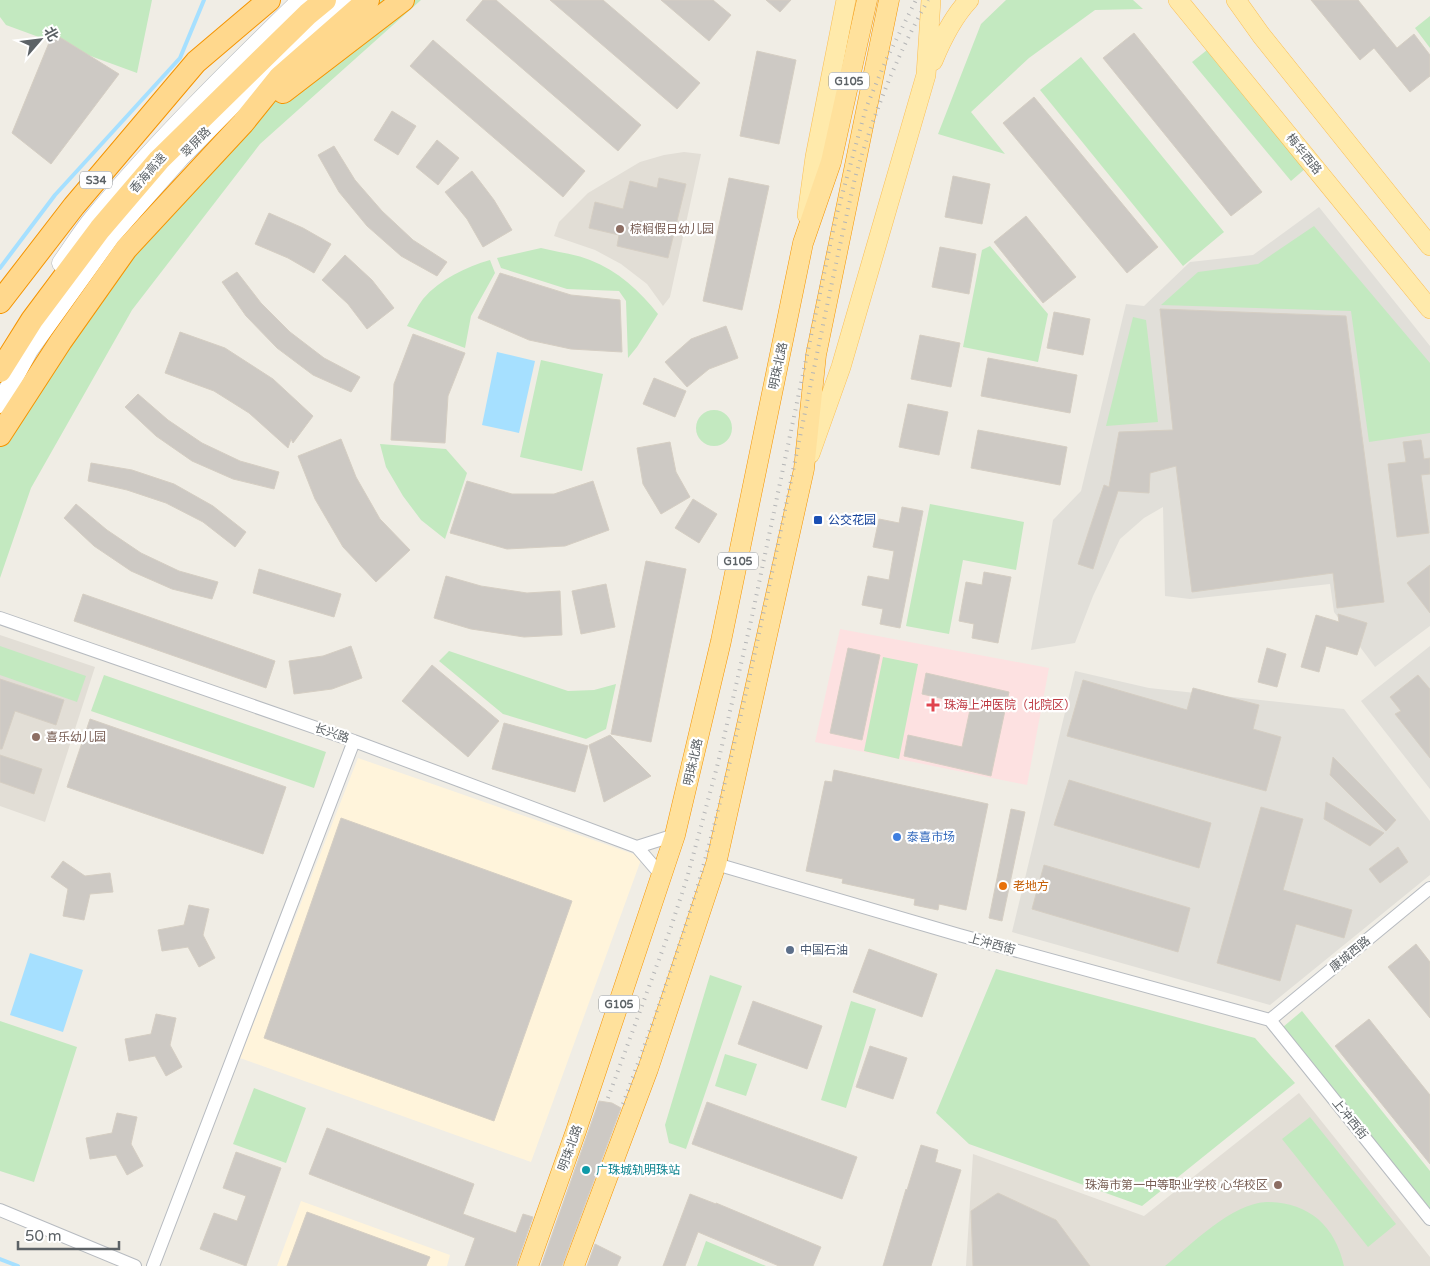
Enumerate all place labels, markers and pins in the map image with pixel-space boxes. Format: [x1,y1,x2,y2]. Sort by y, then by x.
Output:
place label: 棕榈假日幼儿园 [630,222,714,236]
marker: 棕榈假日幼儿园 [614,223,626,235]
place label: 公交花园 [828,513,876,527]
marker: 公交花园 [812,514,824,526]
marker: 珠海上冲医院（北院区） [926,698,940,712]
place label: 珠海上冲医院（北院区） [944,698,1076,712]
place label: 喜乐幼儿园 [46,730,106,744]
marker: 喜乐幼儿园 [30,731,42,743]
place label: 泰喜市场 [907,830,955,844]
marker: 泰喜市场 [891,831,903,843]
place label: 老地方 [1013,879,1049,893]
marker: 老地方 [997,880,1009,892]
place label: 中国石油 [800,943,848,957]
marker: 中国石油 [784,944,796,956]
place label: 广珠城轨明珠站 [596,1163,680,1177]
marker: 广珠城轨明珠站 [580,1164,592,1176]
place label: 珠海市第一中等职业学校 心华校区 [1085,1178,1268,1192]
marker: 珠海市第一中等职业学校 心华校区 [1272,1179,1284,1191]

